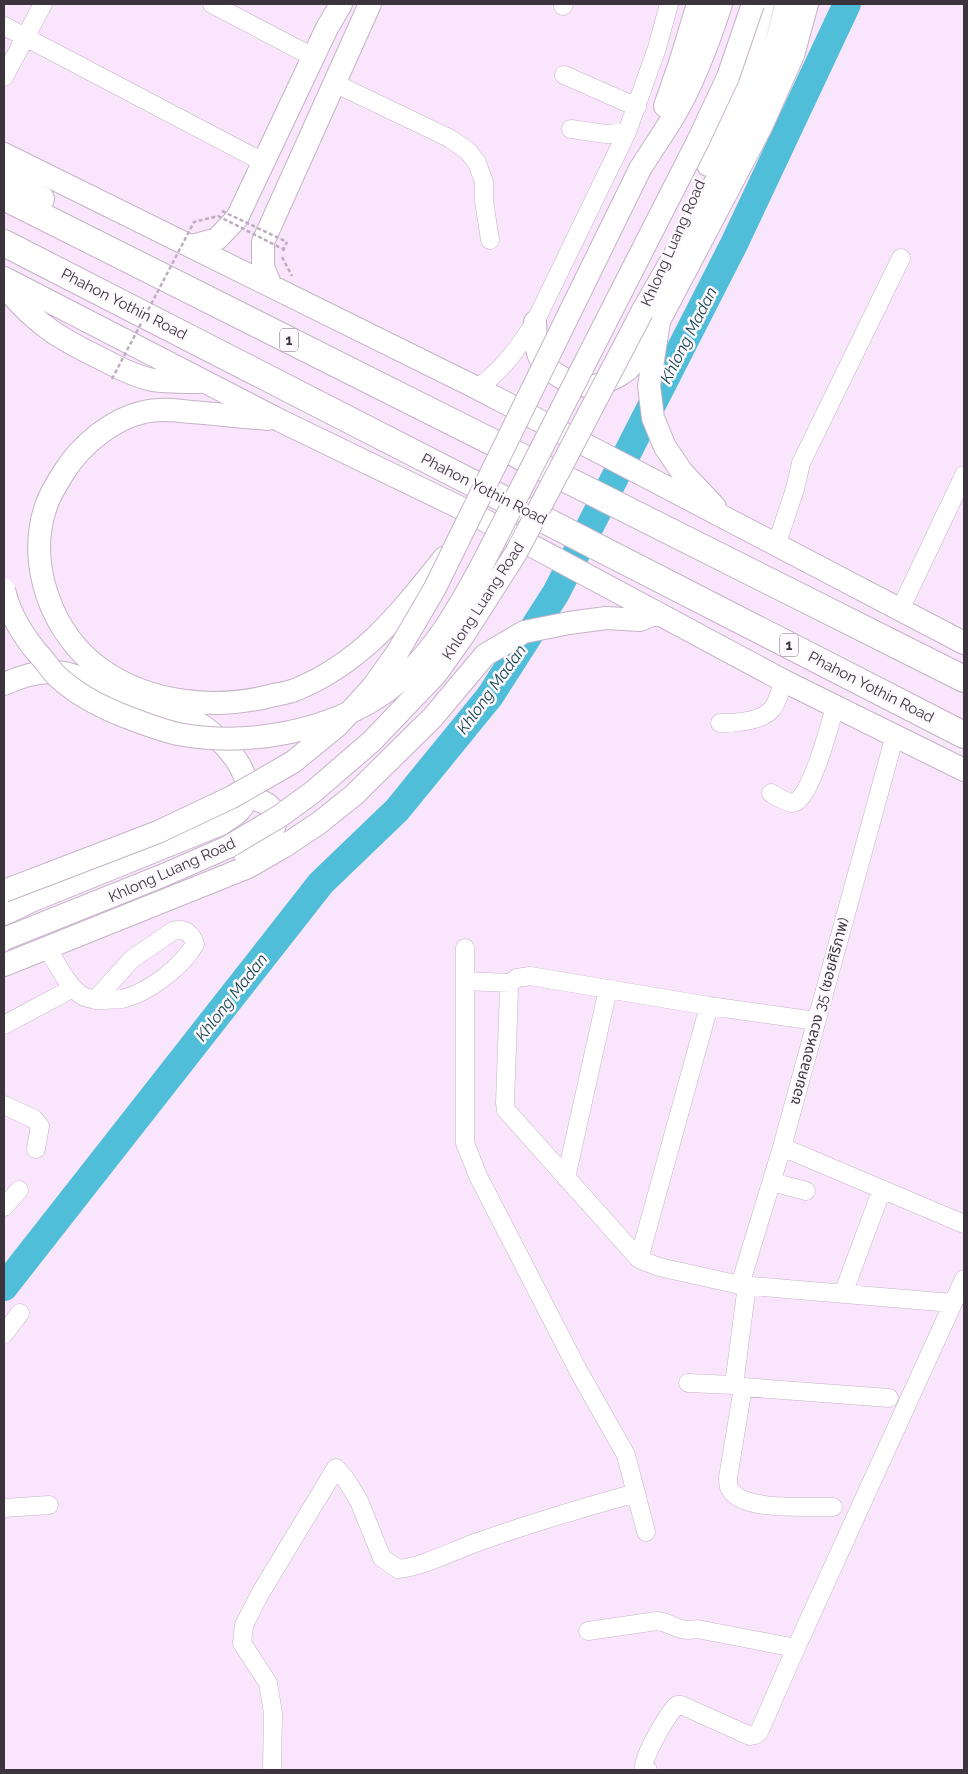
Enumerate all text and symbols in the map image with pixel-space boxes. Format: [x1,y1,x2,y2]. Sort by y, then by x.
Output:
street label: Khlong Luang Road [637,177,709,309]
street label: Phahon Yothin Road [58,264,190,344]
water label: Khlong Madan [656,284,721,387]
road number: 1 [280,328,298,352]
street label: Phahon Yothin Road [418,449,550,529]
street label: Khlong Luang Road [438,539,528,663]
road number: 1 [780,634,798,656]
water label: Khlong Madan [453,641,530,738]
street label: Phahon Yothin Road [805,647,937,727]
street label: Khlong Luang Road [106,834,238,906]
street label: ซอยคลองหลวง 35 (ซอยศิริภาพ) [785,915,853,1107]
water label: Khlong Madan [191,950,271,1045]

